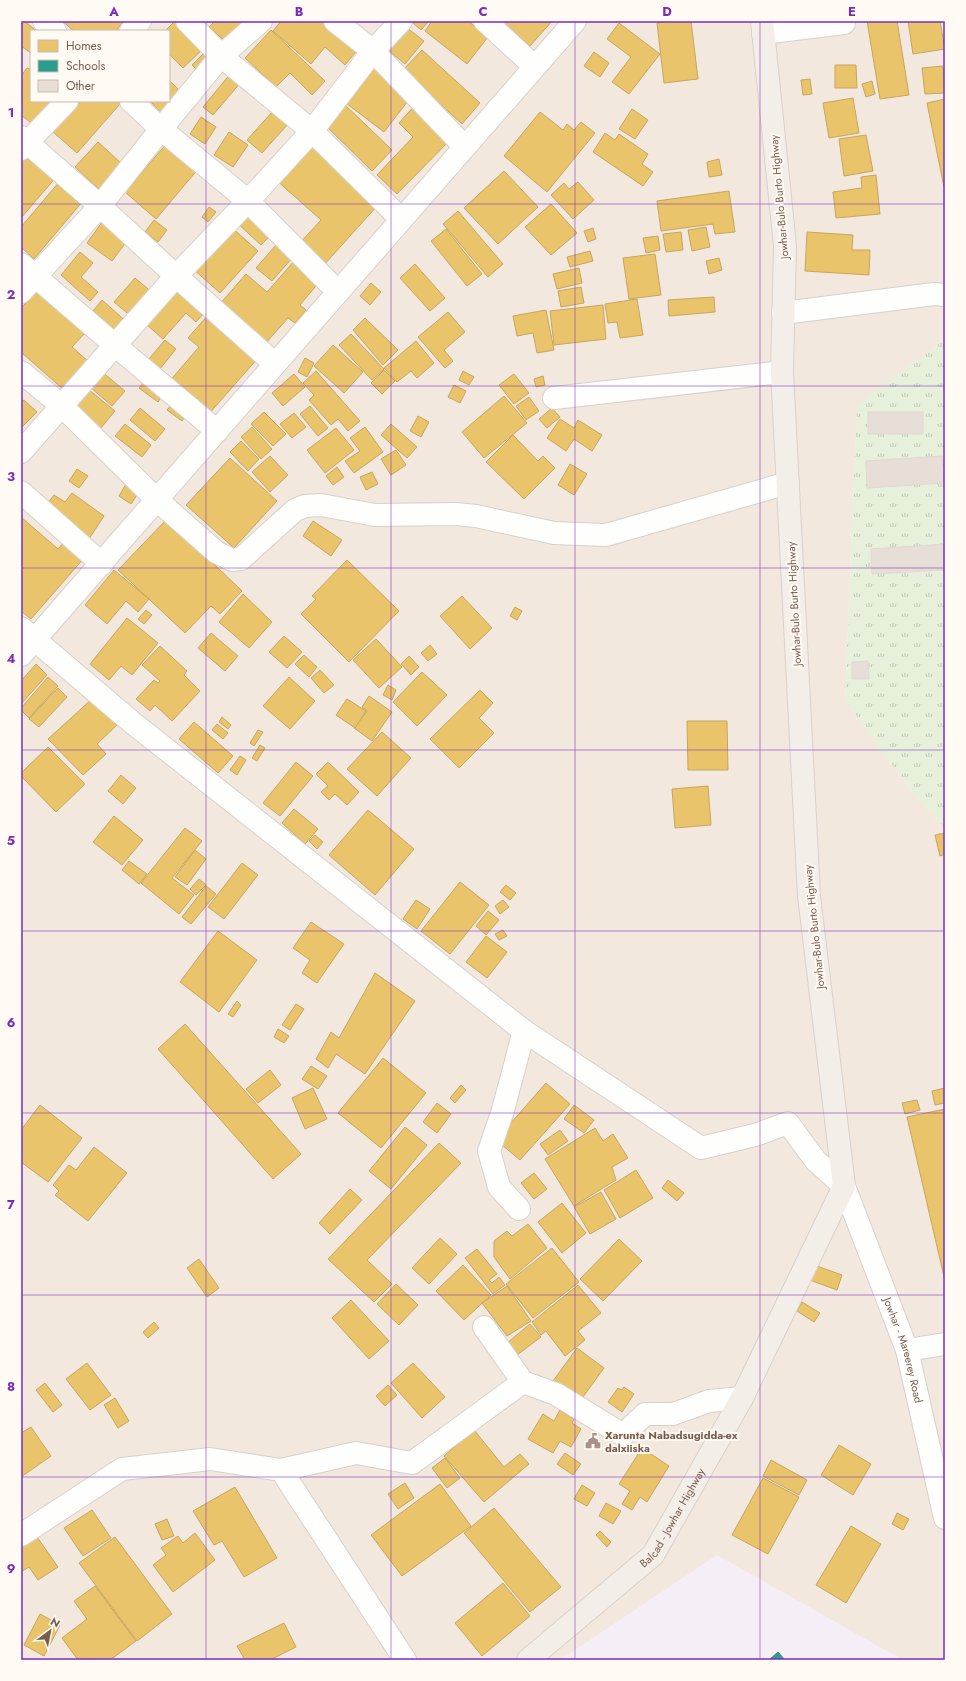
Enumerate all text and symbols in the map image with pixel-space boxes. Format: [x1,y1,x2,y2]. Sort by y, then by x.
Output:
text: A [108,2,119,21]
text: B [295,2,304,21]
text: C [478,2,488,21]
text: D [662,2,672,21]
text: E [848,2,856,21]
legend [30,30,170,102]
text: Homes [66,37,102,55]
text: Schools [66,57,105,75]
text: Other [66,77,96,95]
text: 1 [8,103,14,122]
street label: Jowhar-Bulo Burto Highway [766,134,793,262]
text: 2 [7,285,15,304]
text: 3 [7,467,15,486]
street label: Jowhar-Bulo Burto Highway [783,541,805,669]
text: 4 [6,649,16,668]
text: 5 [7,831,15,850]
street label: Jowhar-Bulo Burto Highway [800,864,829,992]
text: 6 [7,1013,16,1032]
text: 7 [7,1195,15,1214]
street label: Jowhar - Mareerey Road [879,1293,927,1405]
text: 8 [7,1377,15,1396]
place label: Xarunta Nabadsugidda-ex dalxiiska [605,1427,738,1456]
public building icon: Xarunta Nabadsugidda-ex dalxiiska [584,1432,602,1450]
street label: Balcad - Jowhar Highway [636,1465,709,1571]
text: 9 [7,1559,16,1578]
north arrow [30,1611,70,1651]
text: N [47,1613,63,1632]

